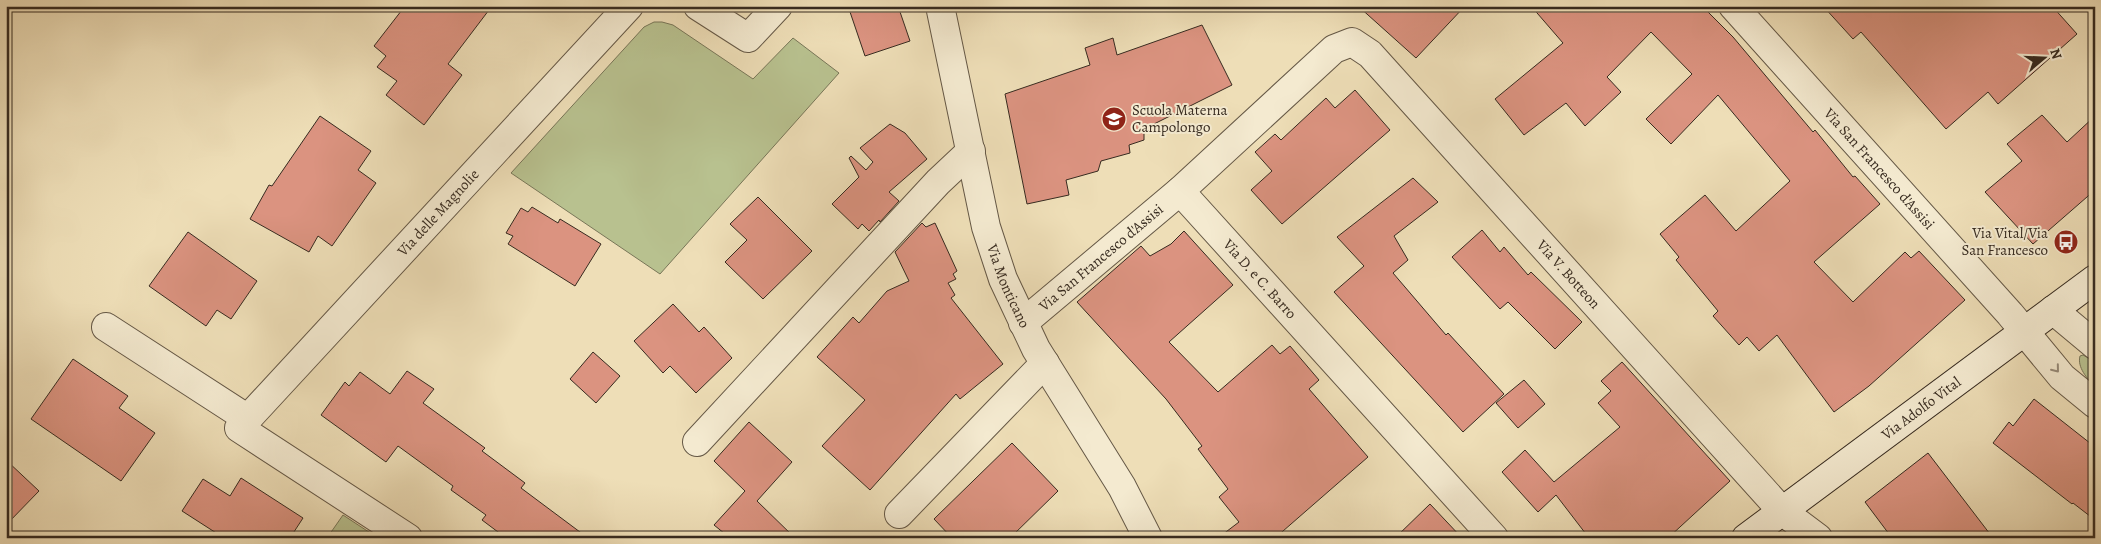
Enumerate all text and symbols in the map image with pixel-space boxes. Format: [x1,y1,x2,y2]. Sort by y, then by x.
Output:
north arrow [2018,32,2068,82]
text: N [2045,46,2066,62]
place label: Scuola Materna Campolongo [1132,100,1227,137]
street label: Via San Francesco d'Assisi [1819,103,1939,234]
school or university icon: Scuola Materna Campolongo [1101,106,1127,132]
street label: Via delle Magnolie [392,164,484,261]
street label: Via San Francesco d'Assisi [1034,199,1168,316]
place label: Via Vital/Via San Francesco [1961,223,2048,260]
bus stop icon: Via Vital/Via San Francesco [2053,229,2079,255]
street label: Via D. e C. Barro [1218,234,1301,323]
street label: Via V. Botteon [1532,235,1605,313]
street label: Via Monticano [982,241,1035,331]
one-way arrow [2050,363,2058,372]
street label: Via Adolfo Vital [1877,372,1965,445]

